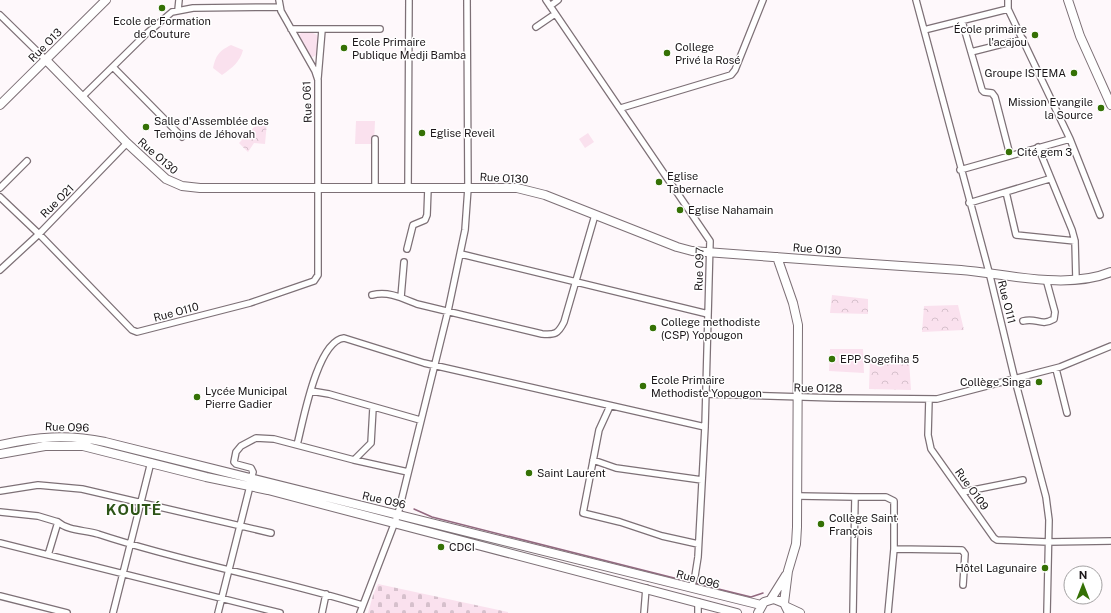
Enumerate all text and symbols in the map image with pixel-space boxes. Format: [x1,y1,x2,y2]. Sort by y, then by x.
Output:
marker: Ecole de Formation de Couture [157,3,167,13]
place label: Ecole de Formation de Couture [113,15,211,40]
place label: École primaire l'acajou [954,22,1027,48]
street label: Rue O13 [26,26,64,64]
marker: École primaire l'acajou [1030,30,1040,40]
place label: Ecole Primaire Publique Medji Bamba [352,36,466,61]
place label: College Privé la Rosé [675,41,741,66]
marker: Ecole Primaire Publique Medji Bamba [339,43,349,53]
marker: College Privé la Rosé [662,48,672,58]
place label: Groupe ISTEMA [984,67,1066,79]
marker: Groupe ISTEMA [1069,68,1079,78]
street label: Rue O61 [300,81,314,123]
place label: Mission Evangile la Source [1008,96,1093,121]
marker: Mission Evangile la Source [1096,103,1106,113]
place label: Salle d'Assemblée des Temoins de Jéhovah [154,115,269,140]
marker: Salle d'Assemblée des Temoins de Jéhovah [141,122,151,132]
place label: Eglise Reveil [430,127,495,139]
marker: Eglise Reveil [417,128,427,138]
street label: Rue O130 [136,135,181,177]
place label: Cité gem 3 [1017,146,1072,158]
marker: Cité gem 3 [1004,147,1014,157]
place label: Eglise Tabernacle [667,170,724,195]
street label: Rue O130 [479,171,529,185]
marker: Eglise Tabernacle [654,177,664,187]
street label: Rue O21 [38,182,76,220]
place label: Eglise Nahamain [688,204,773,216]
marker: Eglise Nahamain [675,205,685,215]
street label: Rue O130 [792,241,842,257]
street label: Rue O97 [692,246,706,291]
street label: Rue O111 [996,279,1018,325]
street label: Rue O110 [152,300,200,324]
place label: College methodiste (CSP) Yopougon [661,316,760,341]
marker: College methodiste (CSP) Yopougon [648,323,658,333]
place label: EPP Sogefiha 5 [840,353,919,365]
marker: EPP Sogefiha 5 [827,354,837,364]
place label: Ecole Primaire Methodiste Yopougon [651,374,762,399]
place label: Collège Singa [960,376,1031,388]
marker: Collège Singa [1034,377,1044,387]
marker: Ecole Primaire Methodiste Yopougon [638,381,648,391]
street label: Rue O128 [793,382,843,394]
place label: Lycée Municipal Pierre Gadier [205,385,288,410]
marker: Lycée Municipal Pierre Gadier [192,392,202,402]
street label: Rue O96 [45,420,89,434]
street label: Rue O109 [953,466,991,512]
place label: Saint Laurent [537,467,606,479]
marker: Saint Laurent [524,468,534,478]
street label: Rue O96 [361,489,407,511]
district label: KOUTÉ [106,501,162,518]
place label: Collège Saint François [829,512,897,538]
marker: Collège Saint François [816,519,826,529]
place label: CDCI [449,541,475,553]
marker: CDCI [436,542,446,552]
place label: Hôtel Lagunaire [955,562,1037,574]
marker: Hôtel Lagunaire [1040,563,1050,573]
north arrow [1063,565,1103,605]
street label: Rue O96 [675,567,721,591]
text: N [1079,569,1087,581]

